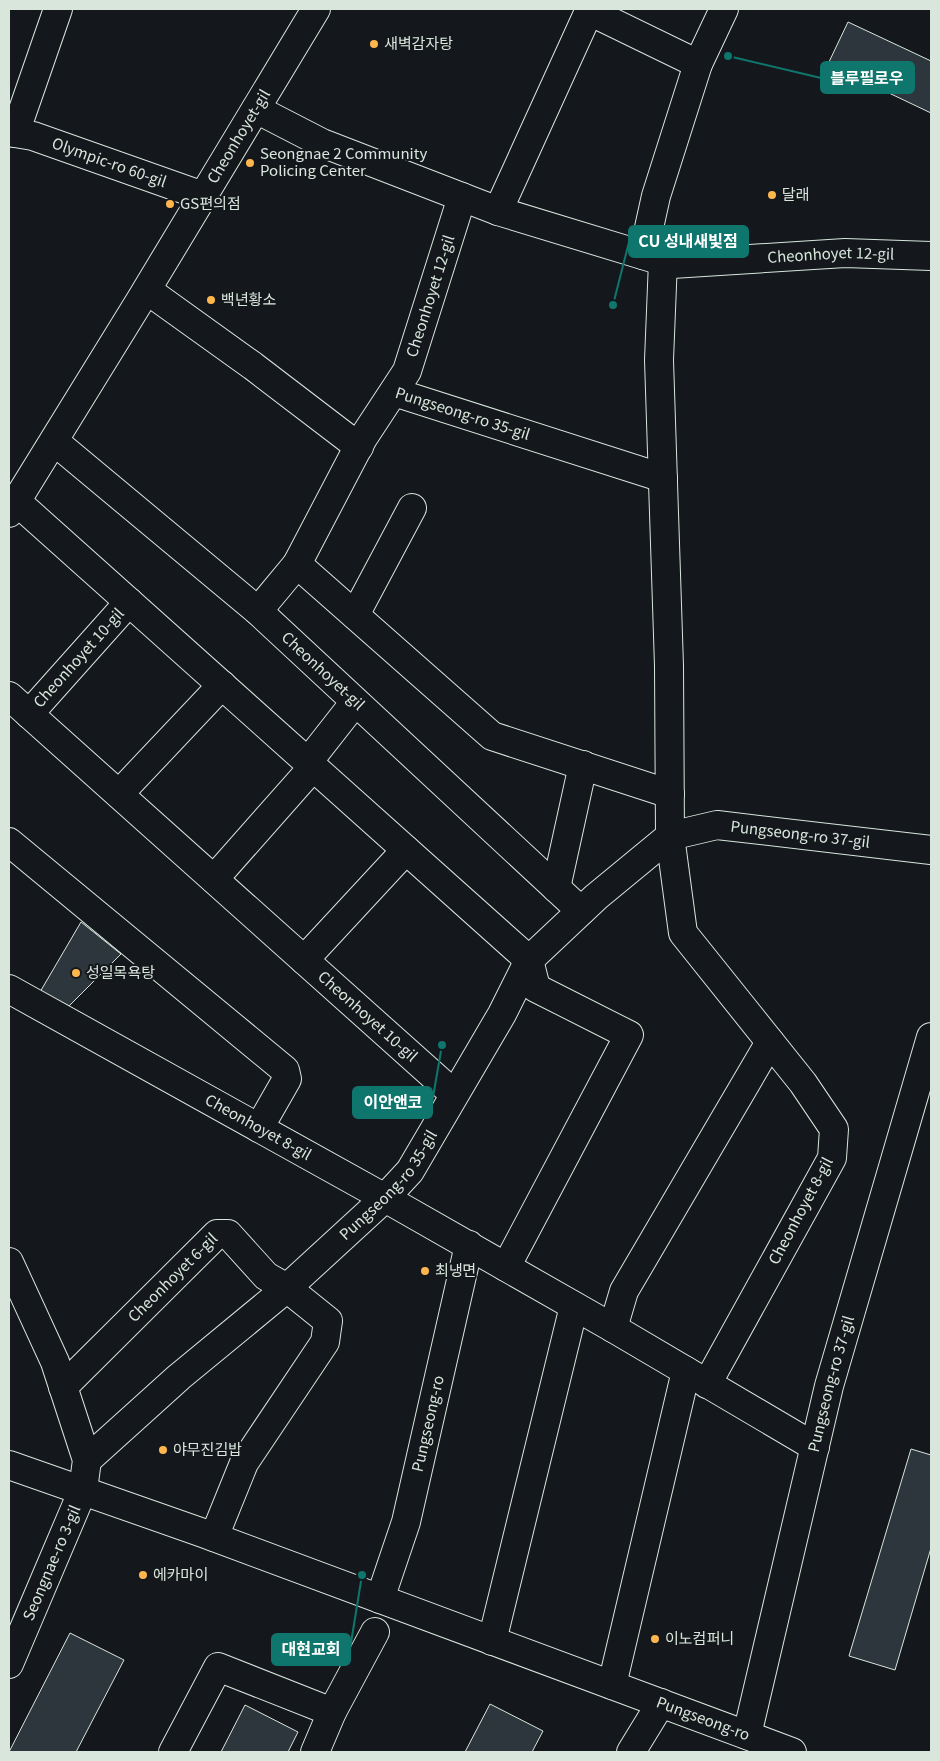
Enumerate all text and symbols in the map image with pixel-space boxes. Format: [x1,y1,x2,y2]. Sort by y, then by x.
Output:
place label: 새벽감자탕 [384,32,453,53]
marker: 새벽감자탕 [368,38,380,50]
callout: 블루필로우 [821,62,914,93]
text: 블루필로우 [830,65,904,89]
street label: Cheonhoyet-gil [201,85,274,187]
street label: Olympic-ro 60-gil [50,132,170,191]
place label: Seongnae 2 Community Policing Center [260,142,427,180]
marker: Seongnae 2 Community Policing Center [244,157,256,169]
place label: 달래 [782,183,810,204]
marker: 달래 [766,189,778,201]
place label: GS편의점 [180,192,241,213]
marker: GS편의점 [164,198,176,210]
callout: CU 성내새빛점 [629,226,748,257]
text: CU 성내새빛점 [638,228,738,252]
street label: Cheonhoyet 12-gil [400,232,458,359]
street label: Cheonhoyet 12-gil [767,241,895,267]
place label: 백년황소 [221,288,276,309]
marker: 백년황소 [205,294,217,306]
street label: Pungseong-ro 35-gil [393,381,533,444]
street label: Cheonhoyet 10-gil [28,603,128,711]
street label: Cheonhoyet-gil [278,626,370,714]
street label: Pungseong-ro 37-gil [730,815,871,852]
place label: 성일목욕탕 [86,961,155,982]
street label: Cheonhoyet 10-gil [314,965,423,1066]
marker: 성일목욕탕 [70,967,82,979]
callout: 이안앤코 [353,1087,432,1118]
street label: Cheonhoyet 8-gil [202,1088,316,1164]
text: 이안앤코 [364,1089,422,1113]
street label: Pungseong-ro 35-gil [334,1126,441,1244]
street label: Cheonhoyet 8-gil [763,1153,837,1268]
street label: Cheonhoyet 6-gil [122,1227,221,1326]
place label: 최냉면 [435,1259,476,1280]
marker: 최냉면 [419,1265,431,1277]
street label: Pungseong-ro 37-gil [802,1313,858,1454]
street label: Pungseong-ro [406,1373,448,1474]
place label: 야무진김밥 [173,1438,242,1459]
marker: 야무진김밥 [157,1444,169,1456]
street label: Seongnae-ro 3-gil [17,1501,84,1623]
place label: 에카마이 [153,1563,208,1584]
marker: 에카마이 [137,1569,149,1581]
place label: 이노컴퍼니 [665,1627,734,1648]
marker: 이노컴퍼니 [649,1633,661,1645]
callout: 대현교회 [272,1634,350,1665]
text: 대현교회 [282,1636,340,1660]
street label: Pungseong-ro [654,1691,753,1744]

